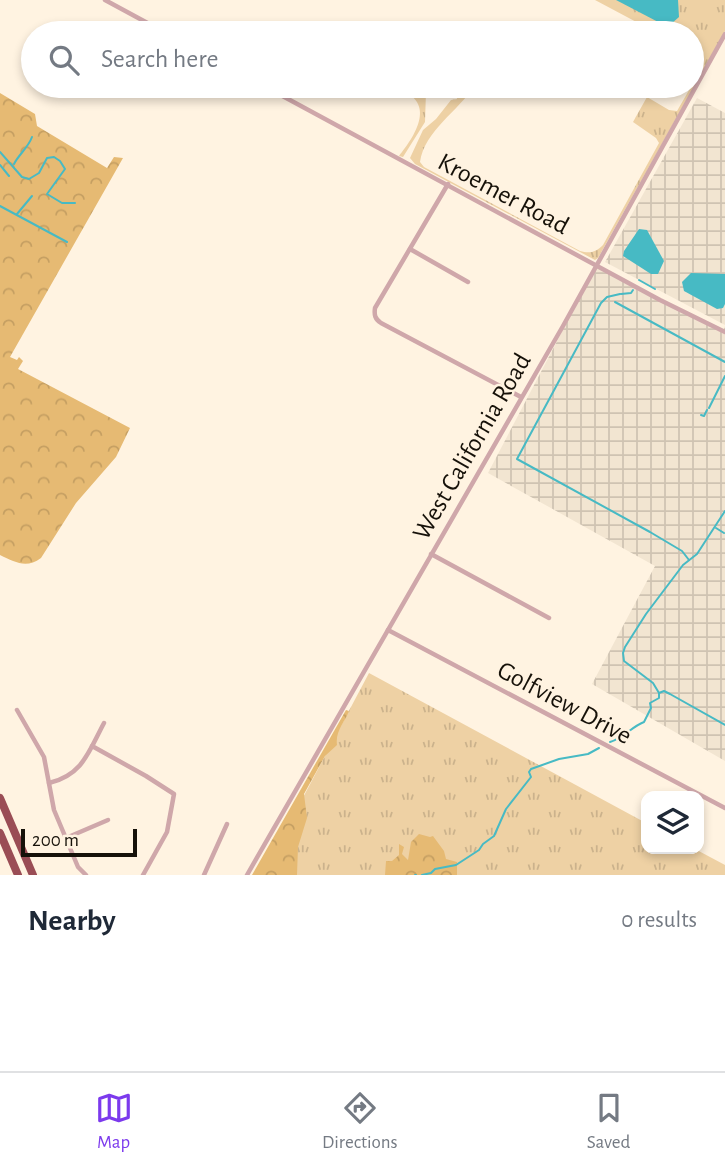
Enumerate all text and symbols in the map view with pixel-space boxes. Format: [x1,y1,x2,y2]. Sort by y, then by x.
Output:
search box [21,21,704,98]
icon: search [45,41,83,79]
text: Search here [101,46,219,72]
street label: Kroemer Road [434,149,573,239]
street label: West California Road [408,349,536,544]
street label: Golfview Drive [493,657,636,749]
map controls [641,791,704,854]
button: layers [641,791,704,854]
scale bar [21,826,136,858]
text: 200 m [32,831,79,850]
text: Nearby [28,906,116,936]
text: 0 results [621,909,697,932]
tab: Map [95,1089,133,1154]
tab: Directions [322,1089,398,1154]
tab: Saved [587,1089,630,1154]

